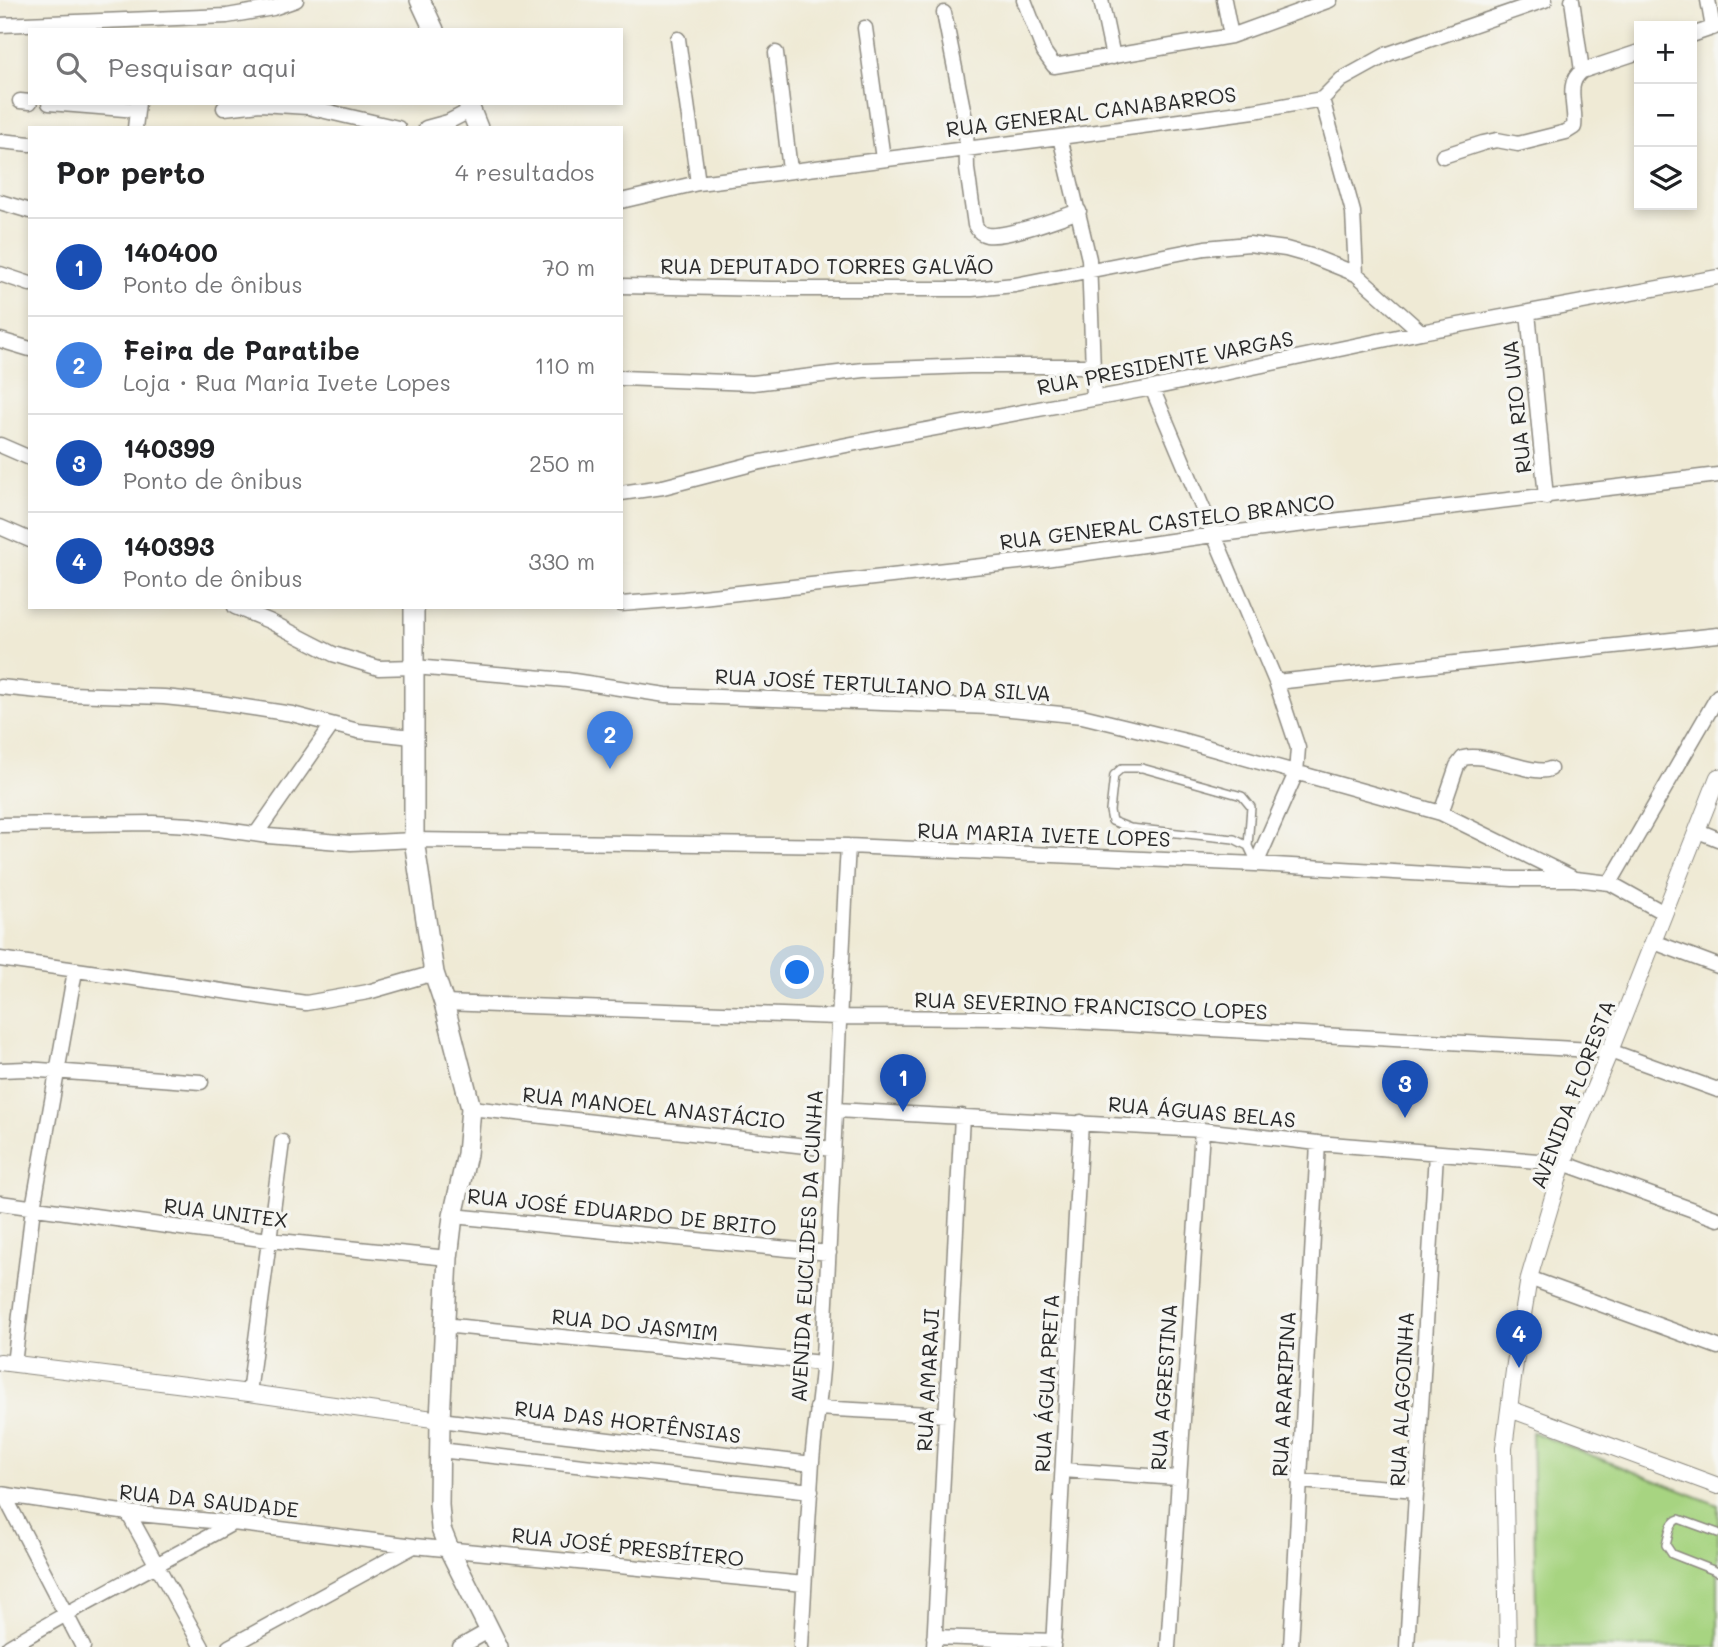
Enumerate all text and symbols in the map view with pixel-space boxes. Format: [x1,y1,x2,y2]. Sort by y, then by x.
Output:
map controls [1634,21,1697,210]
button: + [1634,21,1697,84]
search box [28,28,623,105]
icon: search [52,48,90,86]
text: Pesquisar aqui [108,50,297,84]
street label: RUA GENERAL CANABARROS [944,80,1238,142]
button: − [1634,84,1697,147]
button: layers [1634,147,1697,210]
text: Por perto [56,152,205,192]
text: 4 resultados [455,157,595,187]
text: 140400 [123,235,218,269]
text: 1 [74,252,84,282]
text: 70 m [542,252,595,282]
street label: RUA DEPUTADO TORRES GALVÃO [660,252,994,279]
text: Ponto de ônibus [123,269,303,299]
street label: RUA PRESIDENTE VARGAS [1034,324,1296,400]
text: Feira de Paratibe [123,333,360,367]
street label: RUA RIO UVA [1496,339,1536,475]
text: 2 [73,350,85,380]
text: 110 m [535,350,595,380]
text: Loja · Rua Maria Ivete Lopes [123,367,451,397]
text: 140399 [123,431,215,465]
text: 3 [72,448,86,478]
text: 250 m [529,448,595,478]
text: Ponto de ônibus [123,465,303,495]
street label: RUA GENERAL CASTELO BRANCO [998,487,1336,555]
text: 140393 [123,529,215,563]
text: 4 [72,546,86,576]
text: 330 m [528,546,595,576]
text: Ponto de ônibus [123,563,303,593]
street label: RUA JOSÉ TERTULIANO DA SILVA [714,662,1052,706]
pin: 2 [587,711,633,769]
street label: RUA MARIA IVETE LOPES [917,816,1171,852]
your location [780,955,814,989]
street label: RUA SEVERINO FRANCISCO LOPES [914,985,1268,1025]
street label: AVENIDA FLORESTA [1524,996,1620,1192]
pin: 1 [880,1054,926,1112]
pin: 3 [1382,1060,1428,1118]
street label: RUA MANOEL ANASTÁCIO [521,1080,787,1134]
street label: AVENIDA EUCLIDES DA CUNHA [784,1089,828,1403]
street label: RUA ÁGUAS BELAS [1107,1089,1297,1133]
street label: RUA JOSÉ EDUARDO DE BRITO [466,1181,778,1241]
street label: RUA UNITEX [162,1191,290,1233]
street label: RUA ÁGUA PRETA [1028,1293,1064,1473]
street label: RUA DO JASMIM [551,1302,719,1346]
street label: RUA AGRESTINA [1144,1303,1182,1471]
street label: RUA AMARAJI [910,1308,944,1452]
street label: RUA ARARIPINA [1265,1310,1301,1478]
pin: 4 [1496,1310,1542,1368]
street label: RUA ALAGOINHA [1383,1311,1419,1487]
street label: RUA DAS HORTÊNSIAS [513,1394,743,1448]
street label: RUA DA SAUDADE [118,1477,300,1523]
street label: RUA JOSÉ PRESBÍTERO [510,1520,746,1572]

